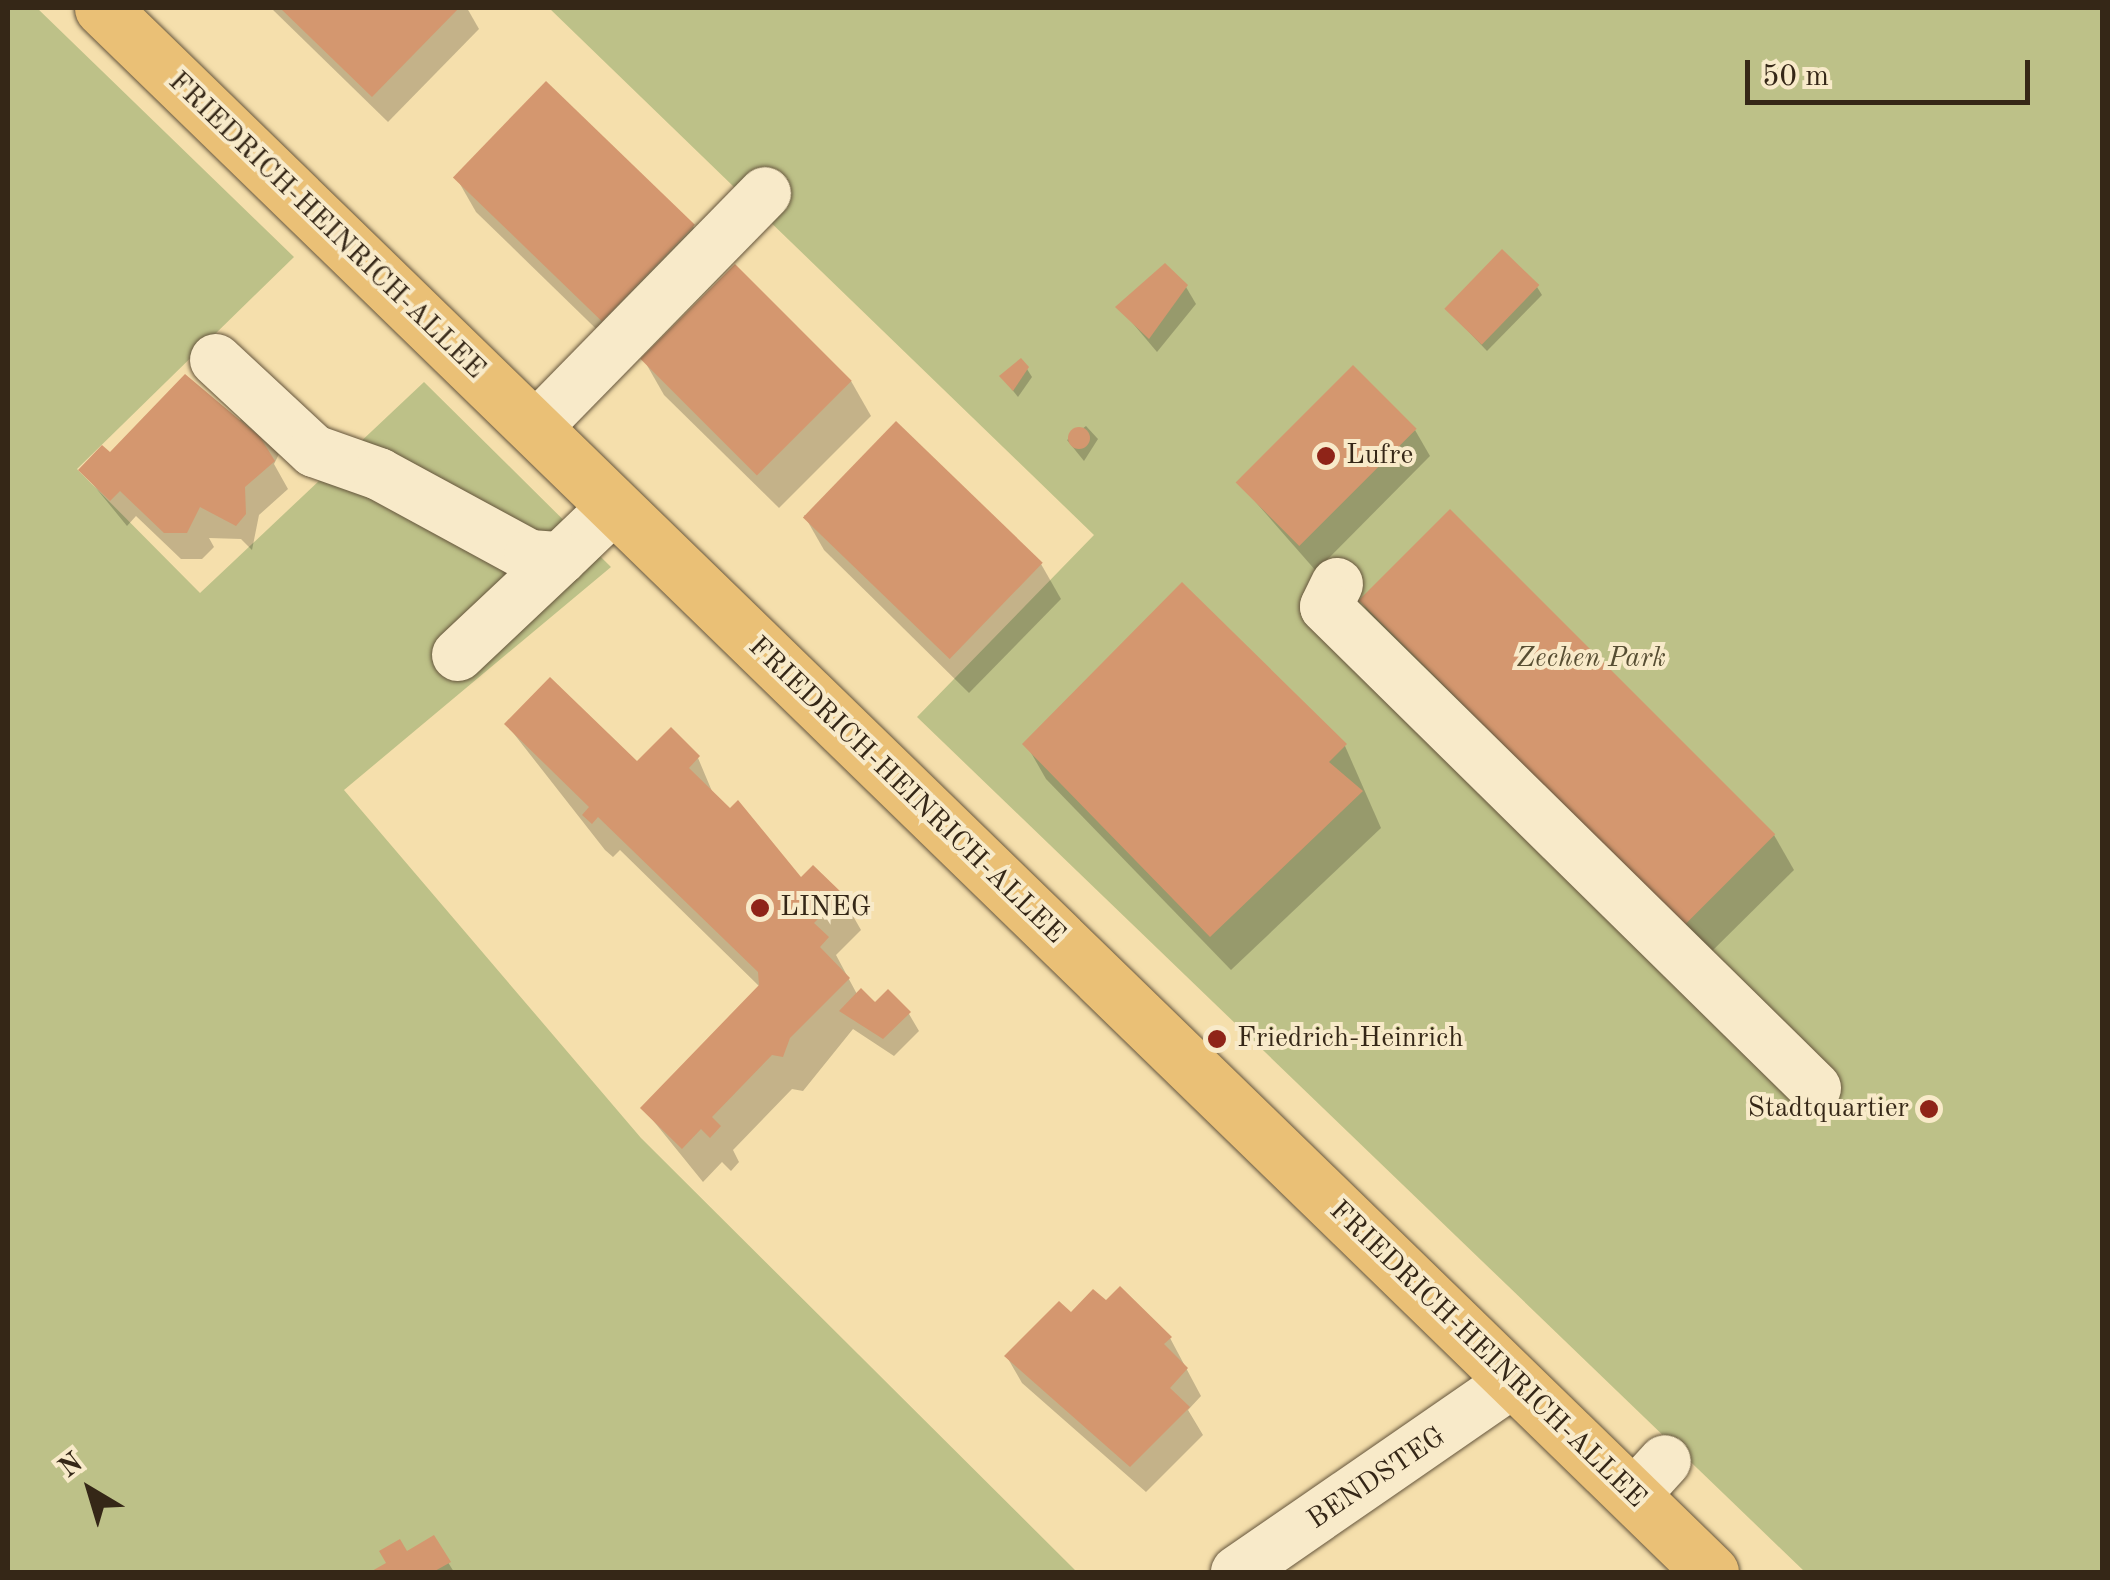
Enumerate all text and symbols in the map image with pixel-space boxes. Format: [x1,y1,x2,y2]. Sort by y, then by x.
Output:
scale bar [1750,40,2035,102]
text: 50 m [1762,62,1829,92]
street label: FRIEDRICH-HEINRICH-ALLEE [161,66,491,386]
place label: Lufre [1346,439,1413,473]
marker: Lufre [1315,445,1337,467]
street label: FRIEDRICH-HEINRICH-ALLEE [741,631,1071,951]
park label: Zechen Park [1516,642,1666,676]
place label: LINEG [780,891,871,925]
marker: LINEG [749,897,771,919]
place label: Friedrich-Heinrich [1237,1022,1463,1056]
marker: Friedrich-Heinrich [1206,1028,1228,1050]
place label: Stadtquartier [1748,1092,1909,1126]
marker: Stadtquartier [1918,1098,1940,1120]
street label: FRIEDRICH-HEINRICH-ALLEE [1322,1195,1652,1515]
street label: BENDSTEG [1302,1421,1452,1537]
north arrow [40,1440,140,1540]
text: N [54,1449,89,1484]

